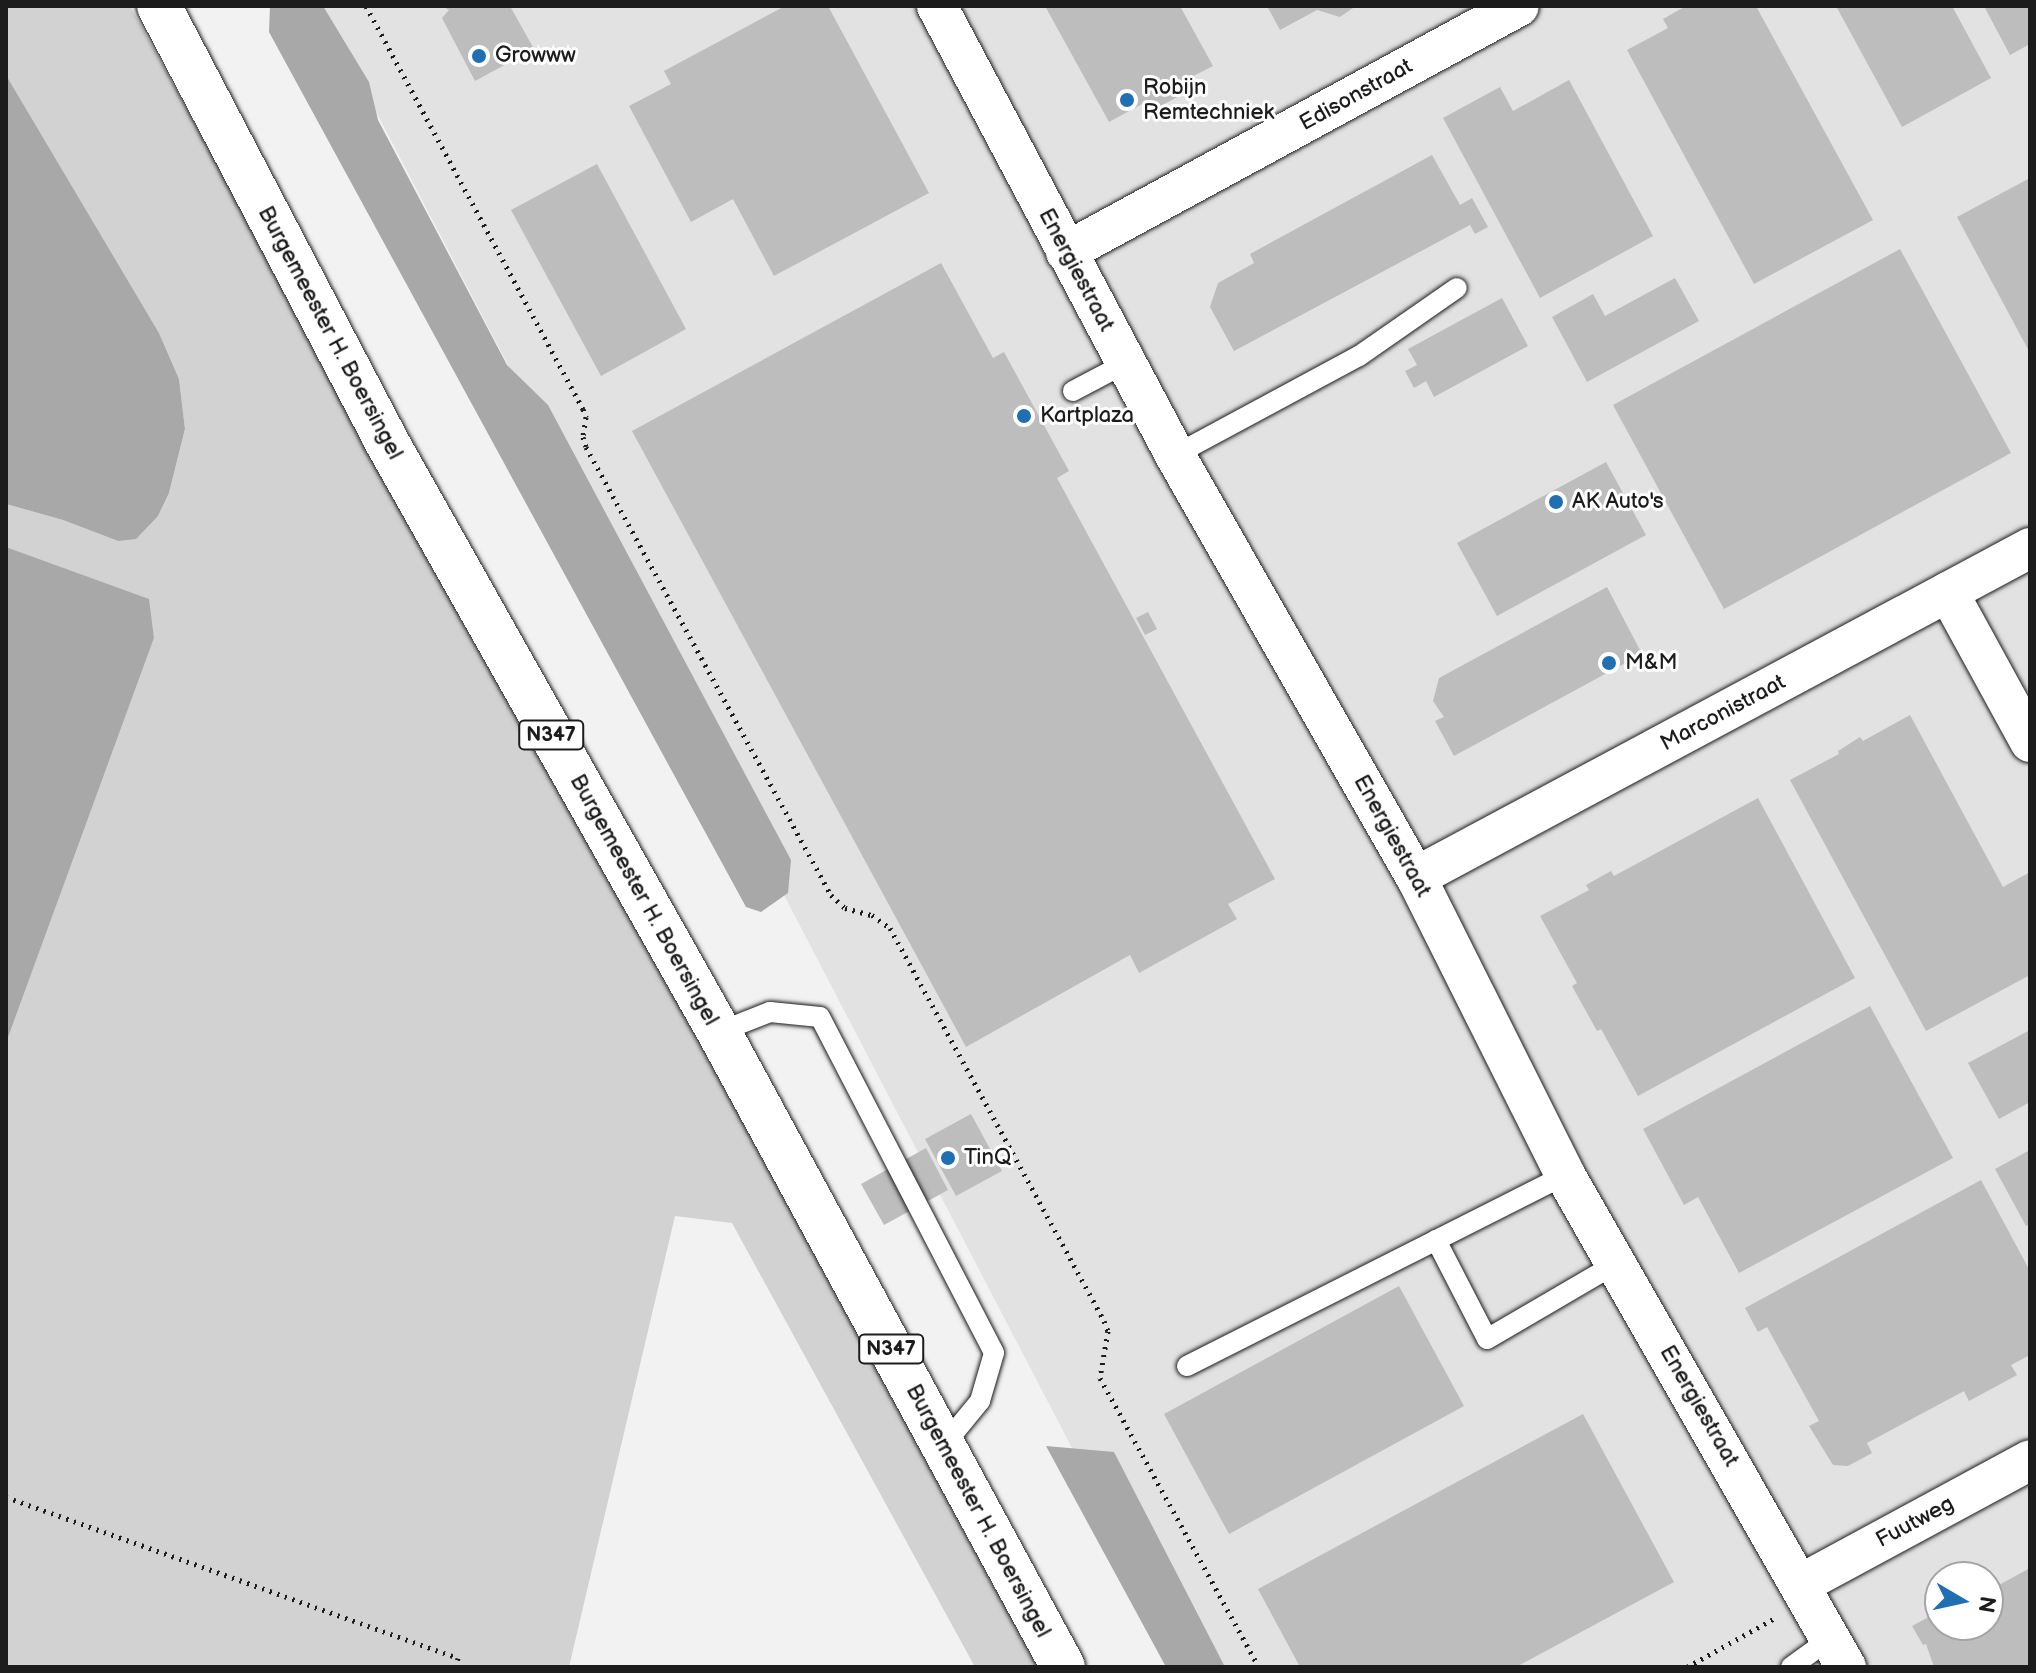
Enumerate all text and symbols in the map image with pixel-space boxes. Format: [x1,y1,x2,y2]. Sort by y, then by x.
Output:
place label: Growww [495,43,576,69]
marker: Growww [470,47,488,65]
street label: Edisonstraat [1295,53,1417,137]
place label: Robijn Remtechniek [1143,74,1274,126]
marker: Robijn Remtechniek [1118,91,1136,109]
street label: Burgemeester H. Boersingel [252,202,408,464]
street label: Energiestraat [1033,204,1119,336]
place label: Kartplaza [1040,403,1134,429]
marker: Kartplaza [1015,407,1033,425]
place label: AK Auto's [1572,489,1664,515]
marker: AK Auto's [1547,493,1565,511]
place label: M&M [1625,650,1678,676]
marker: M&M [1600,654,1618,672]
street label: Marconistraat [1656,669,1790,757]
road number: N347 [517,719,585,751]
street label: Burgemeester H. Boersingel [564,770,724,1030]
street label: Energiestraat [1348,770,1436,902]
place label: TinQ [964,1145,1011,1171]
marker: TinQ [939,1149,957,1167]
road number: N347 [857,1333,925,1365]
street label: Energiestraat [1654,1341,1744,1471]
street label: Burgemeester H. Boersingel [900,1380,1056,1642]
street label: Fuutweg [1871,1491,1959,1553]
north arrow [1924,1561,2004,1641]
text: N [1972,1594,2001,1615]

